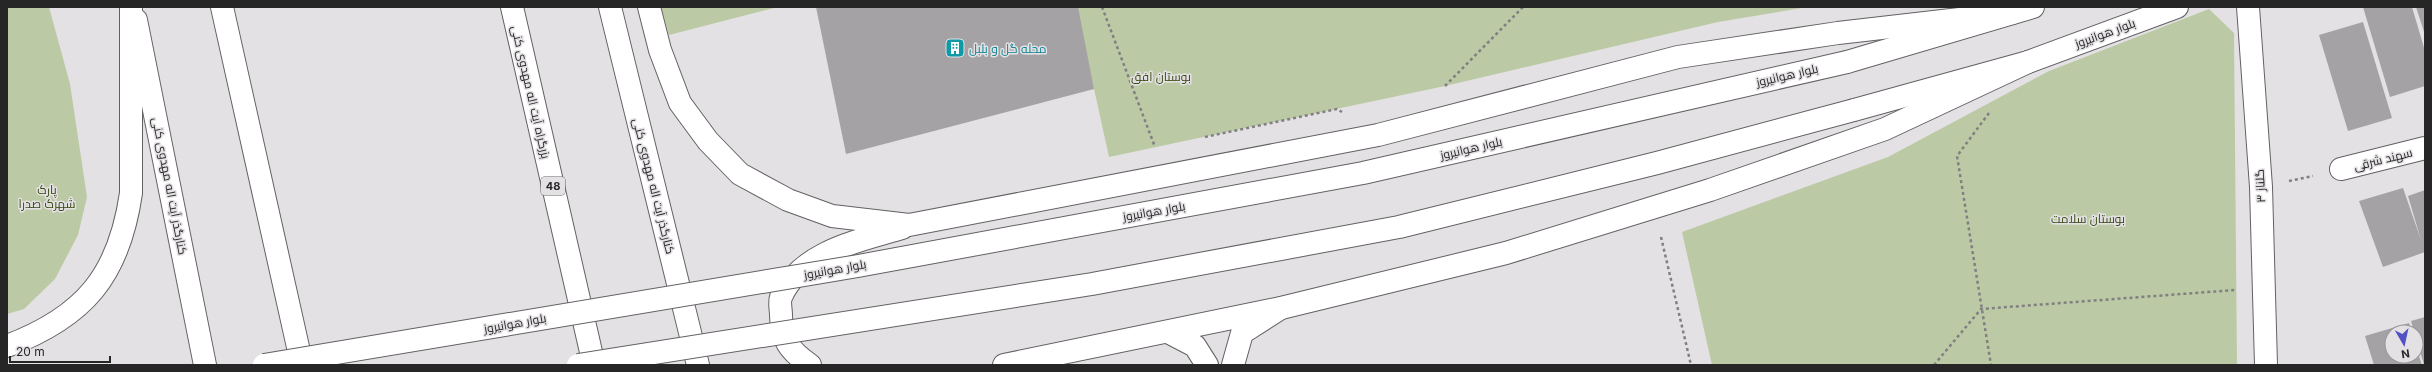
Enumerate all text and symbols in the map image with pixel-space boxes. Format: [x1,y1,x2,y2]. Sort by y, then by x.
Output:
street label: بلوار هوانیروز [2072,15,2137,51]
street label: بزرگراه آیت اله مهدوی کنی [508,24,554,160]
building icon: محله گل و بلبل [944,37,966,59]
place label: محله گل و بلبل [969,41,1047,56]
street label: بلوار هوانیروز [1753,61,1820,90]
park label: بوستان افق [1131,69,1191,84]
street label: کنارگذر آیت اله مهدوی کنی [149,116,191,256]
street label: کنارگذر آیت اله مهدوی کنی [630,116,678,256]
street label: بلوار هوانیروز [1437,134,1504,163]
street label: سهند شرقی [2352,144,2414,174]
street label: گلناز ۳ [2252,169,2268,203]
road number: 48 [541,177,565,195]
park label: پارک شهرک صدرا [19,182,76,211]
street label: بلوار هوانیروز [1121,198,1186,224]
park label: بوستان سلامت [2051,211,2125,226]
street label: بلوار هوانیروز [802,256,867,282]
street label: بلوار هوانیروز [482,310,547,336]
north arrow [2384,324,2424,364]
scale bar [10,338,110,364]
text: 20 m [16,344,45,359]
text: N [2400,346,2411,361]

